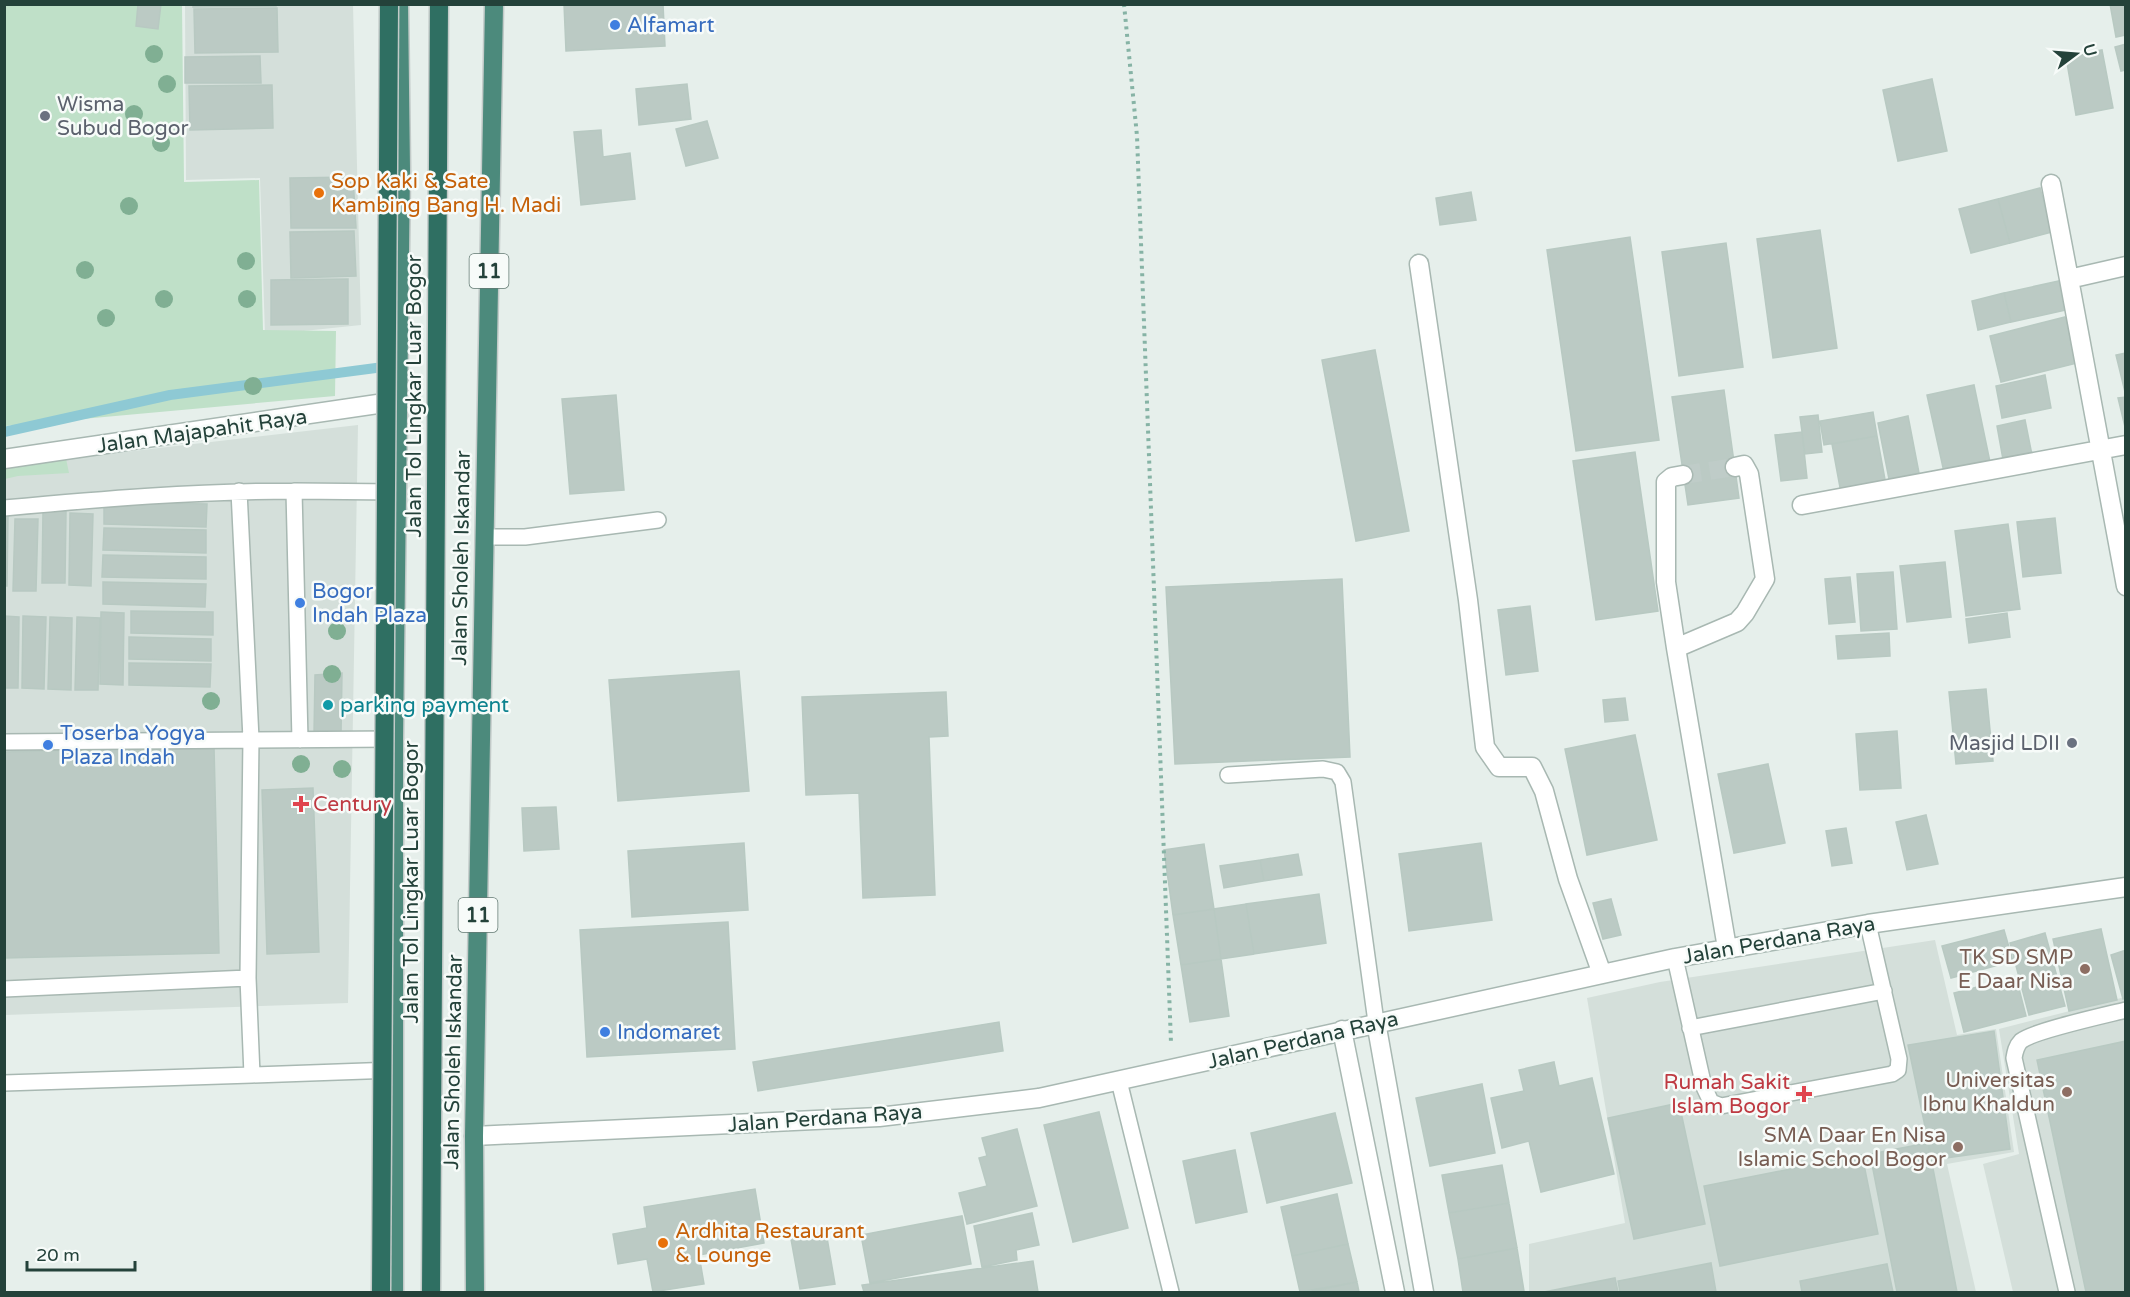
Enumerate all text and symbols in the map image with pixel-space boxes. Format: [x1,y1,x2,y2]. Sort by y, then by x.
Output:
place label: Alfamart [627,13,714,38]
marker: Alfamart [608,18,622,32]
north arrow [2046,24,2106,84]
text: U [2078,42,2101,59]
place label: Wisma Subud Bogor [57,92,189,141]
marker: Wisma Subud Bogor [38,109,52,123]
place label: Sop Kaki & Sate Kambing Bang H. Madi [331,169,561,218]
marker: Sop Kaki & Sate Kambing Bang H. Madi [312,186,326,200]
street label: Jalan Tol Lingkar Luar Bogor [402,254,427,538]
road number: 11 [470,254,508,288]
street label: Jalan Majapahit Raya [95,404,309,459]
street label: Jalan Sholeh Iskandar [447,450,476,666]
place label: Bogor Indah Plaza [312,579,427,628]
marker: Bogor Indah Plaza [293,596,307,610]
place label: parking payment [340,693,509,718]
marker: parking payment [321,698,335,712]
place label: Toserba Yogya Plaza Indah [60,721,206,770]
place label: Masjid LDII [1949,731,2060,756]
marker: Masjid LDII [2065,736,2079,750]
marker: Toserba Yogya Plaza Indah [41,738,55,752]
street label: Jalan Tol Lingkar Luar Bogor [399,740,424,1024]
place label: Century [313,792,392,817]
marker: Century [294,797,308,811]
road number: 11 [458,898,498,932]
street label: Jalan Perdana Raya [1681,911,1877,970]
place label: TK SD SMP E Daar Nisa [1958,945,2073,994]
street label: Jalan Sholeh Iskandar [439,954,468,1170]
marker: TK SD SMP E Daar Nisa [2078,962,2092,976]
street label: Jalan Perdana Raya [1205,1006,1401,1075]
place label: Indomaret [617,1020,720,1045]
marker: Indomaret [598,1025,612,1039]
place label: Universitas Ibnu Khaldun [1922,1068,2055,1117]
place label: Rumah Sakit Islam Bogor [1663,1070,1790,1119]
marker: Rumah Sakit Islam Bogor [1795,1085,1813,1103]
marker: Universitas Ibnu Khaldun [2060,1085,2074,1099]
street label: Jalan Perdana Raya [727,1099,923,1138]
place label: SMA Daar En Nisa Islamic School Bogor [1738,1123,1946,1172]
marker: SMA Daar En Nisa Islamic School Bogor [1951,1140,1965,1154]
place label: Ardhita Restaurant & Lounge [675,1219,865,1268]
scale bar [27,1234,135,1272]
marker: Ardhita Restaurant & Lounge [656,1236,670,1250]
text: 20 m [36,1244,80,1266]

